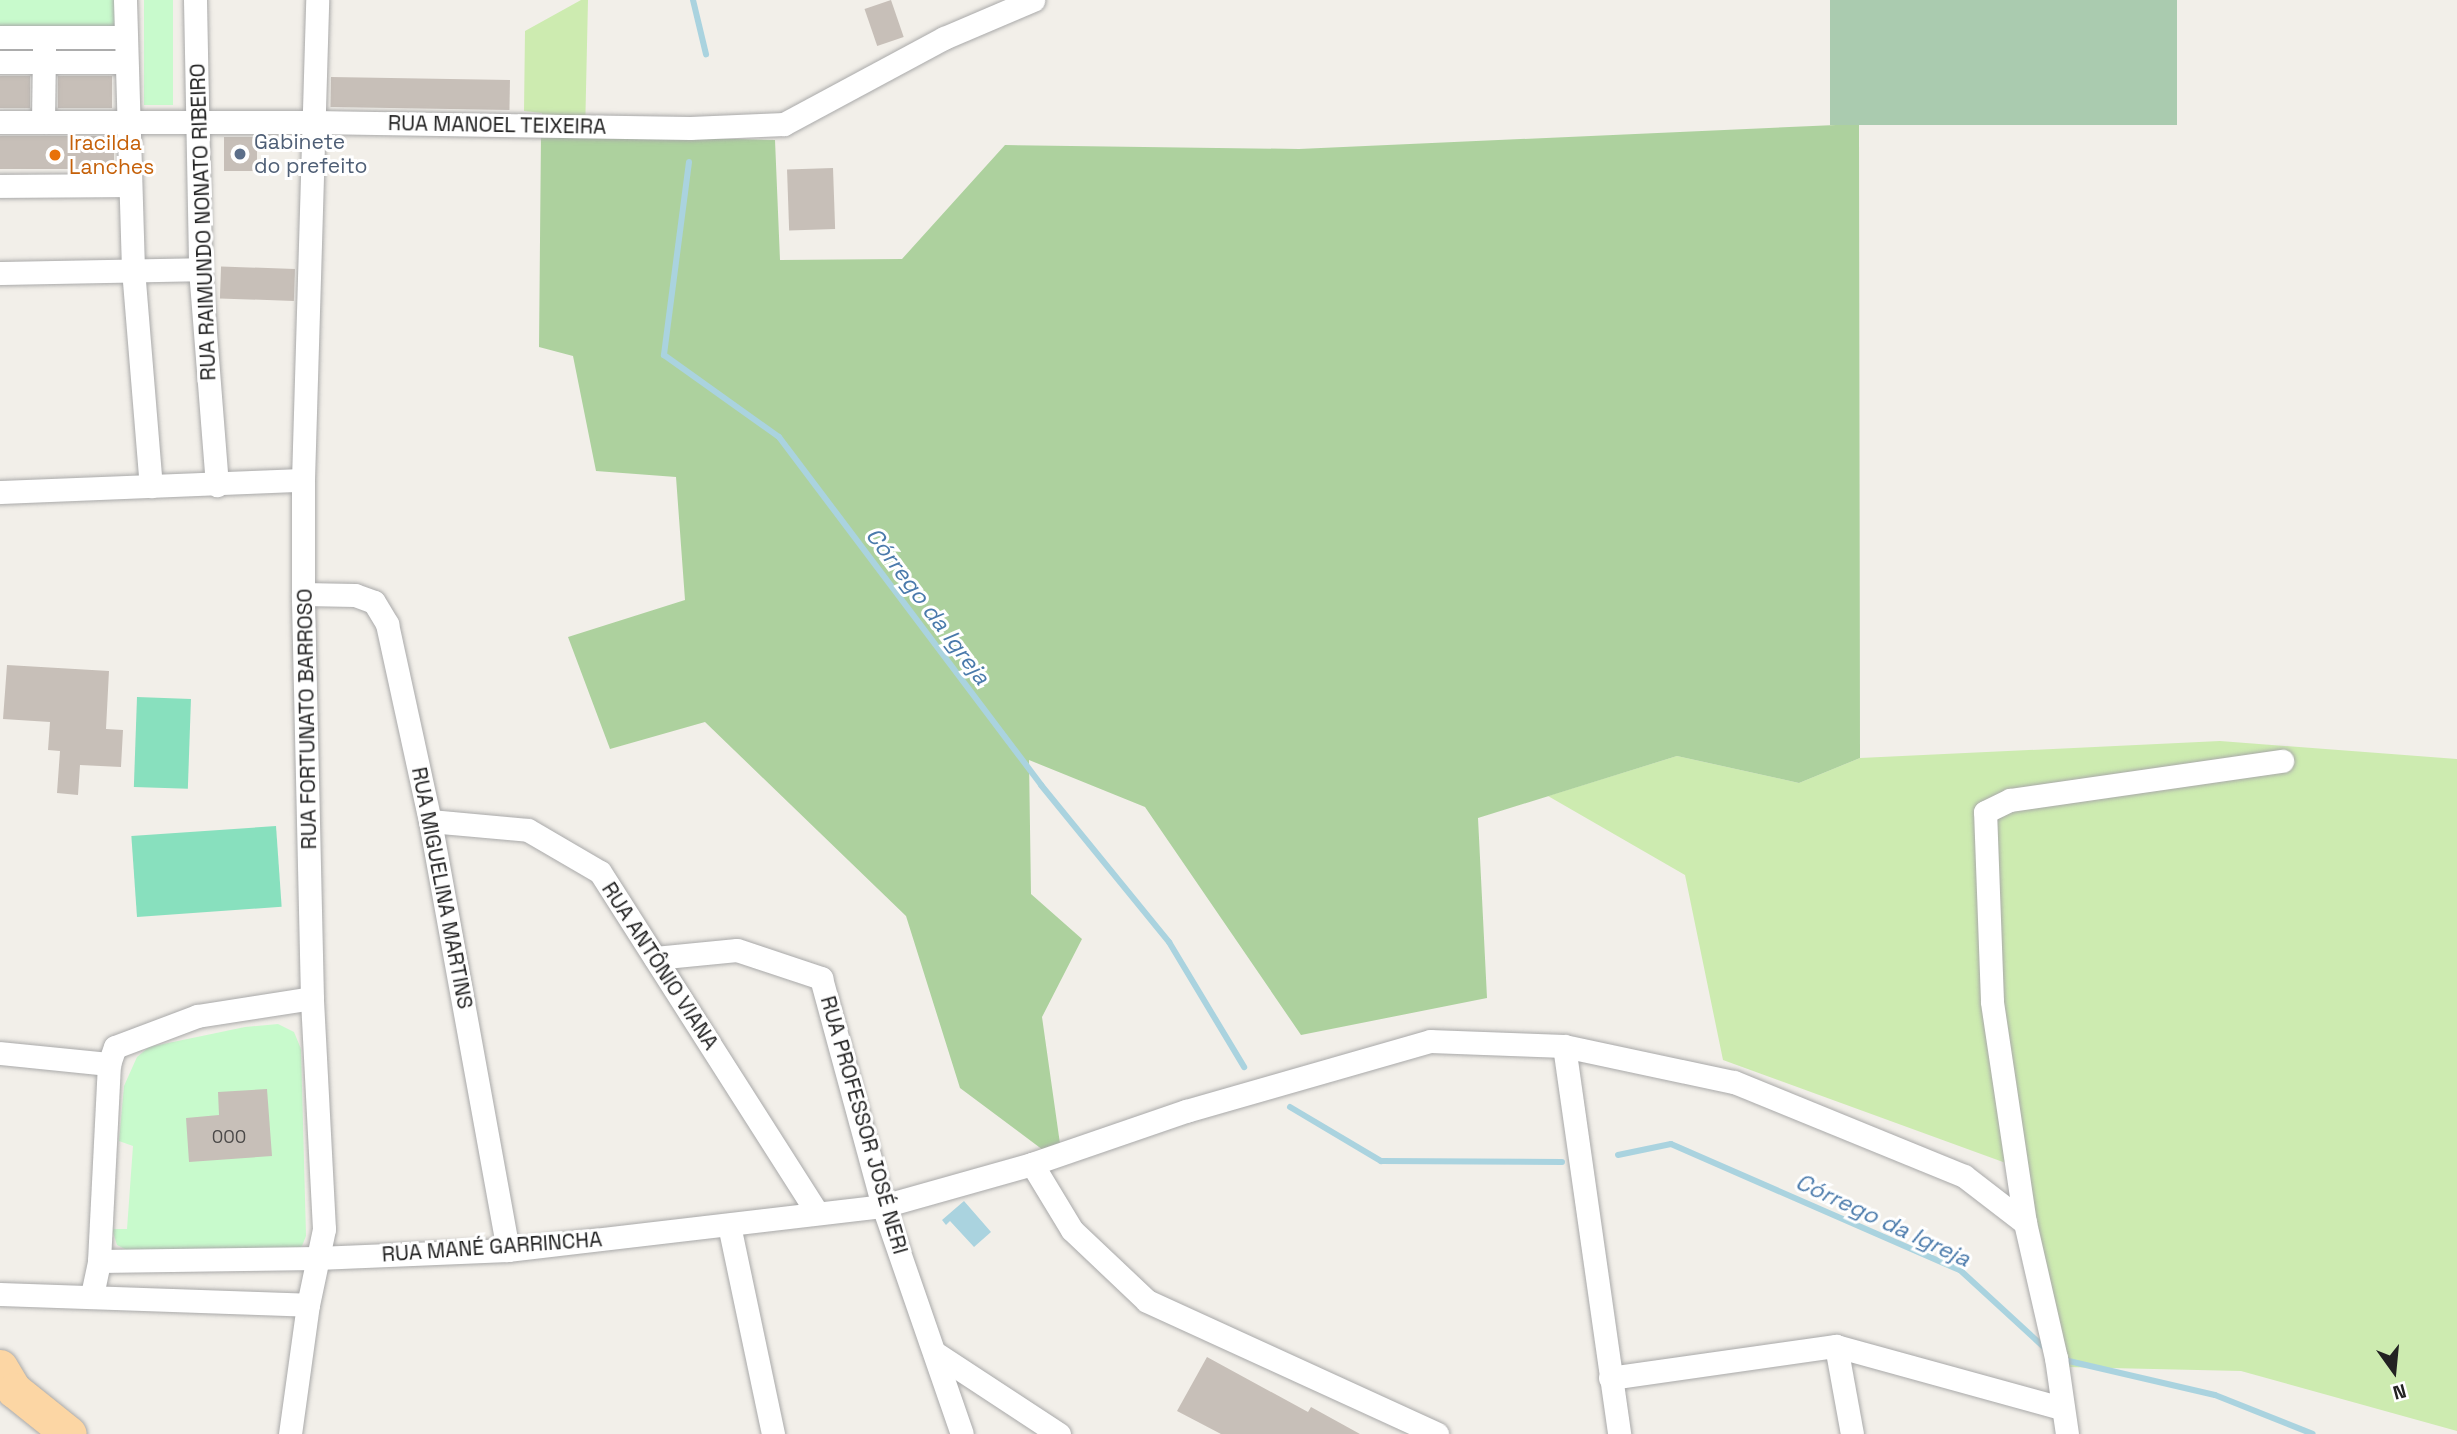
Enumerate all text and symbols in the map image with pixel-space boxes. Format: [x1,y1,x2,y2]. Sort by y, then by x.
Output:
street label: RUA RAIMUNDO NONATO RIBEIRO [185,63,221,381]
street label: RUA MANOEL TEIXEIRA [387,110,607,140]
place label: Gabinete do prefeito [254,129,368,179]
place label: Iracilda Lanches [69,130,154,180]
marker: Gabinete do prefeito [232,146,248,162]
marker: Iracilda Lanches [47,147,63,163]
water label: Córrego da Igreja [860,522,996,690]
street label: RUA FORTUNATO BARROSO [292,588,322,850]
street label: RUA MIGUELINA MARTINS [406,765,478,1011]
street label: RUA ANTÔNIO VIANA [596,877,724,1055]
street label: RUA PROFESSOR JOSÉ NERI [815,993,913,1257]
house number: 000 [212,1126,246,1148]
water label: Córrego da Igreja [1791,1167,1975,1273]
street label: RUA MANÉ GARRINCHA [381,1227,603,1267]
north arrow [2359,1336,2429,1406]
text: N [2390,1378,2409,1405]

